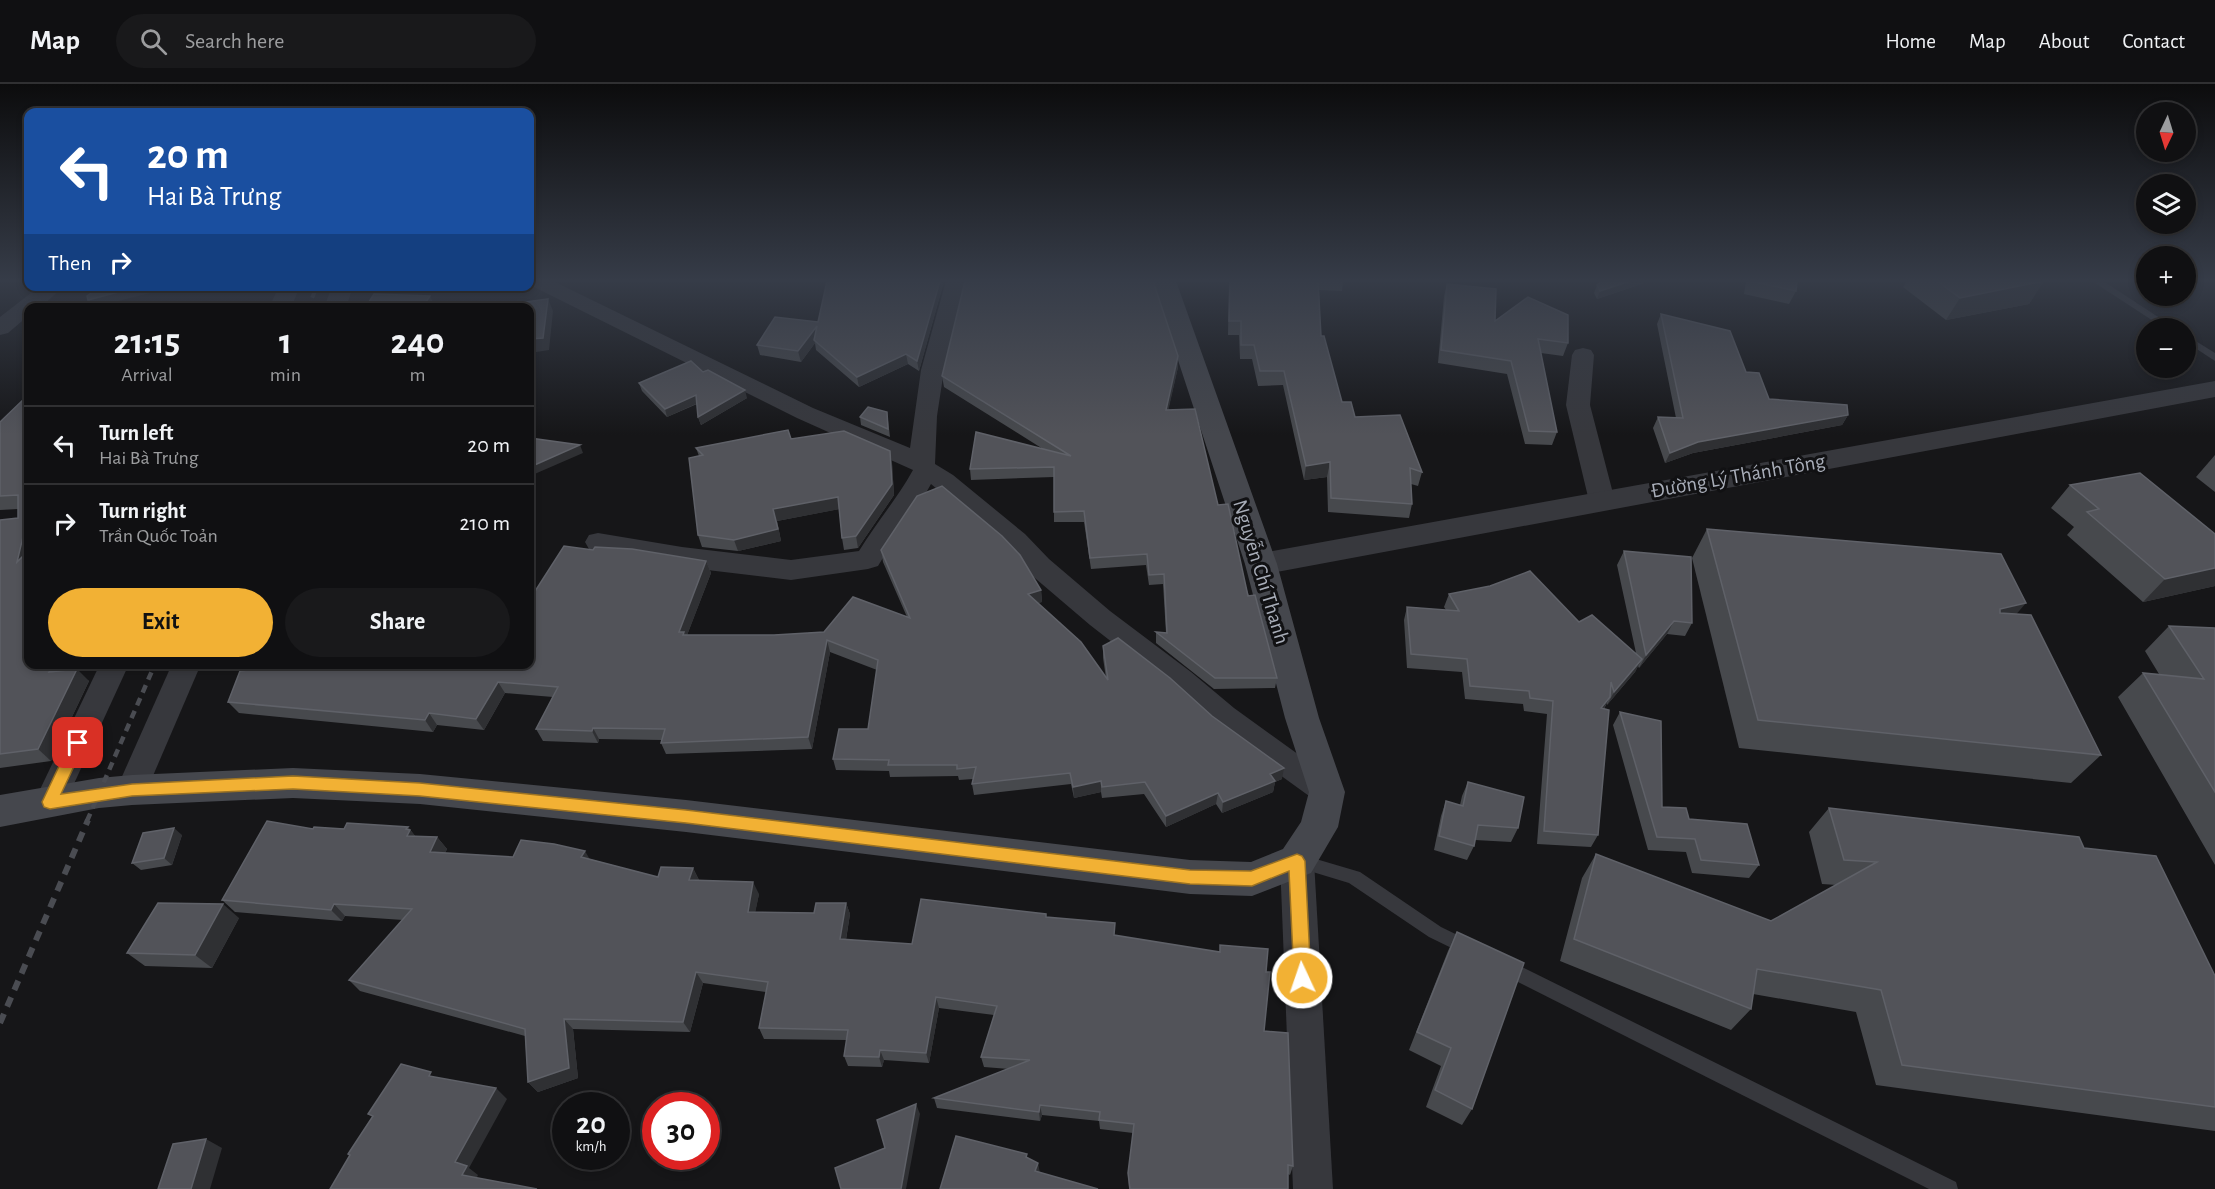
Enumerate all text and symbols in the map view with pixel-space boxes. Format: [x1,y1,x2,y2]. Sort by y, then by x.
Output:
search box [116,14,536,68]
icon: search [137,25,170,58]
text: Map [30,27,80,55]
text: Search here [185,30,284,52]
text: Home [1885,31,1936,52]
text: Map [1969,31,2006,52]
text: About [2039,31,2089,52]
text: Contact [2122,31,2185,52]
north arrow [2136,102,2196,162]
map controls [2136,102,2196,378]
icon: left [48,132,126,210]
text: 20 m [147,134,229,176]
button: layers [2136,174,2196,234]
text: Hai Bà Trưng [147,183,281,210]
icon: right [104,246,137,279]
button: + [2136,246,2196,306]
text: Then [48,252,92,274]
button: − [2136,318,2196,378]
text: 21:15 [114,324,180,360]
text: 1 [279,324,292,360]
text: 240 [391,324,444,360]
text: Arrival [121,365,173,385]
text: min [270,365,301,385]
text: m [410,365,426,385]
text: Turn left [99,422,173,444]
icon: left [48,429,81,462]
text: 20 m [467,434,510,456]
text: Hai Bà Trưng [99,448,199,468]
street label: Đường Lý Thánh Tông [1649,450,1828,502]
street label: Nguyễn Chí Thanh [1229,497,1294,647]
text: Turn right [99,500,186,522]
icon: right [48,507,81,540]
text: 210 m [460,512,510,534]
text: Trần Quốc Toản [99,526,218,546]
button: Exit [48,588,273,657]
button: Share [285,588,510,657]
pin [52,717,103,768]
icon: arrive [61,726,94,759]
position arrow [1270,946,1334,1010]
speed limit sign: 30 [642,1092,720,1170]
text: 20 [576,1109,606,1139]
text: km/h [576,1139,606,1154]

